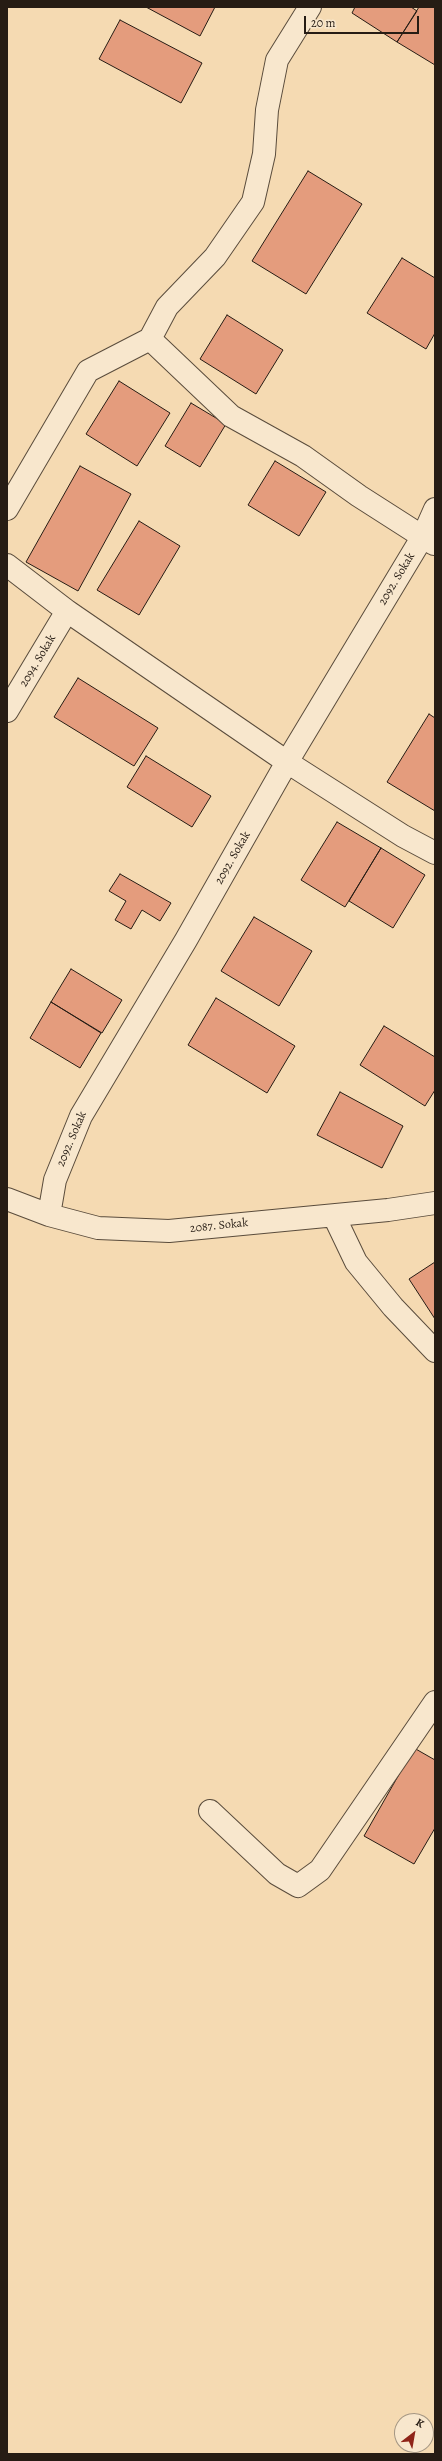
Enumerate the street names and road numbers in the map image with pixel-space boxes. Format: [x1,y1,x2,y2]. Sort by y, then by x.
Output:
street label: 2092. Sokak [376,550,418,608]
street label: 2094. Sokak [17,632,59,690]
street label: 2092. Sokak [212,829,254,887]
street label: 2092. Sokak [54,1109,90,1169]
street label: 2087. Sokak [189,1216,249,1236]

